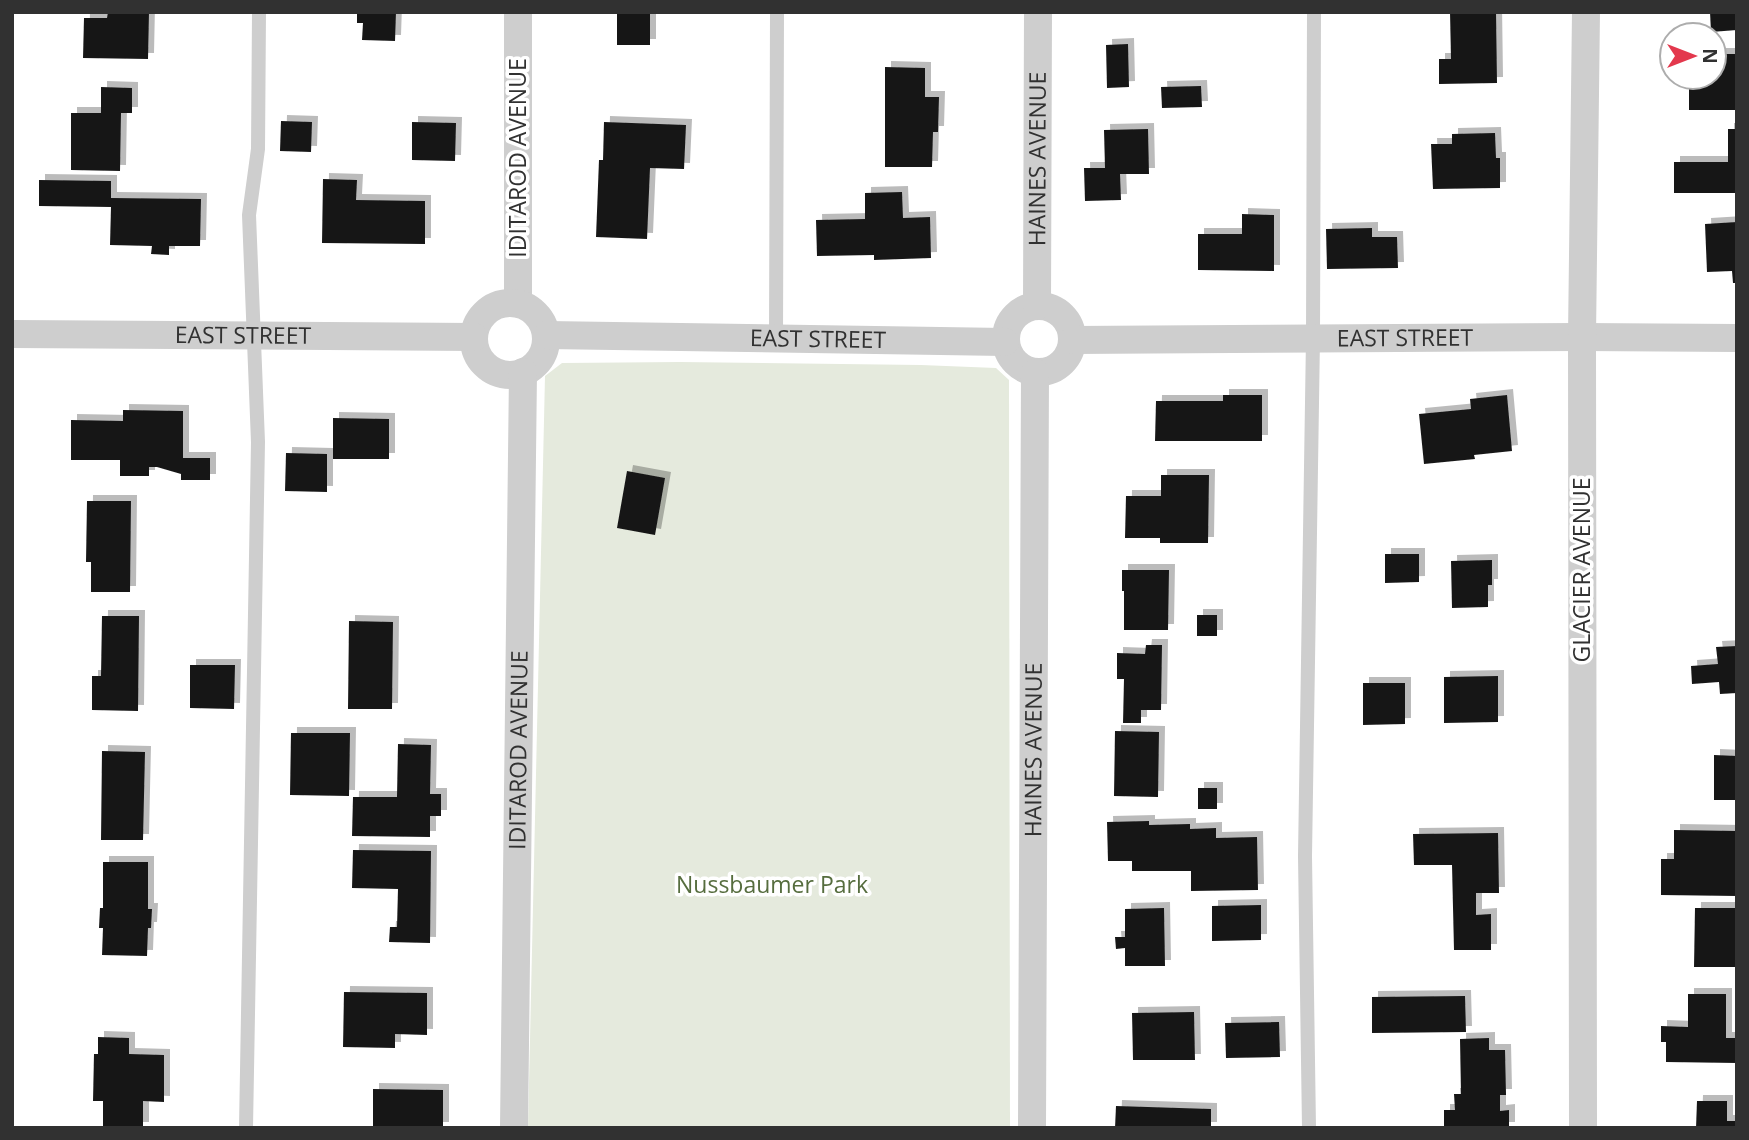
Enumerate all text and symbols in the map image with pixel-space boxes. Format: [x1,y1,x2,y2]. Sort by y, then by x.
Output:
north arrow [1658,21,1728,91]
text: N [1697,48,1723,64]
street label: IDITAROD AVENUE [501,58,533,258]
street label: HAINES AVENUE [1020,72,1053,246]
street label: EAST STREET [175,318,312,351]
street label: EAST STREET [750,321,887,355]
street label: EAST STREET [1337,321,1474,353]
street label: GLACIER AVENUE [1565,477,1597,663]
street label: IDITAROD AVENUE [500,650,535,850]
street label: HAINES AVENUE [1016,663,1049,837]
park label: Nussbaumer Park [676,868,868,900]

